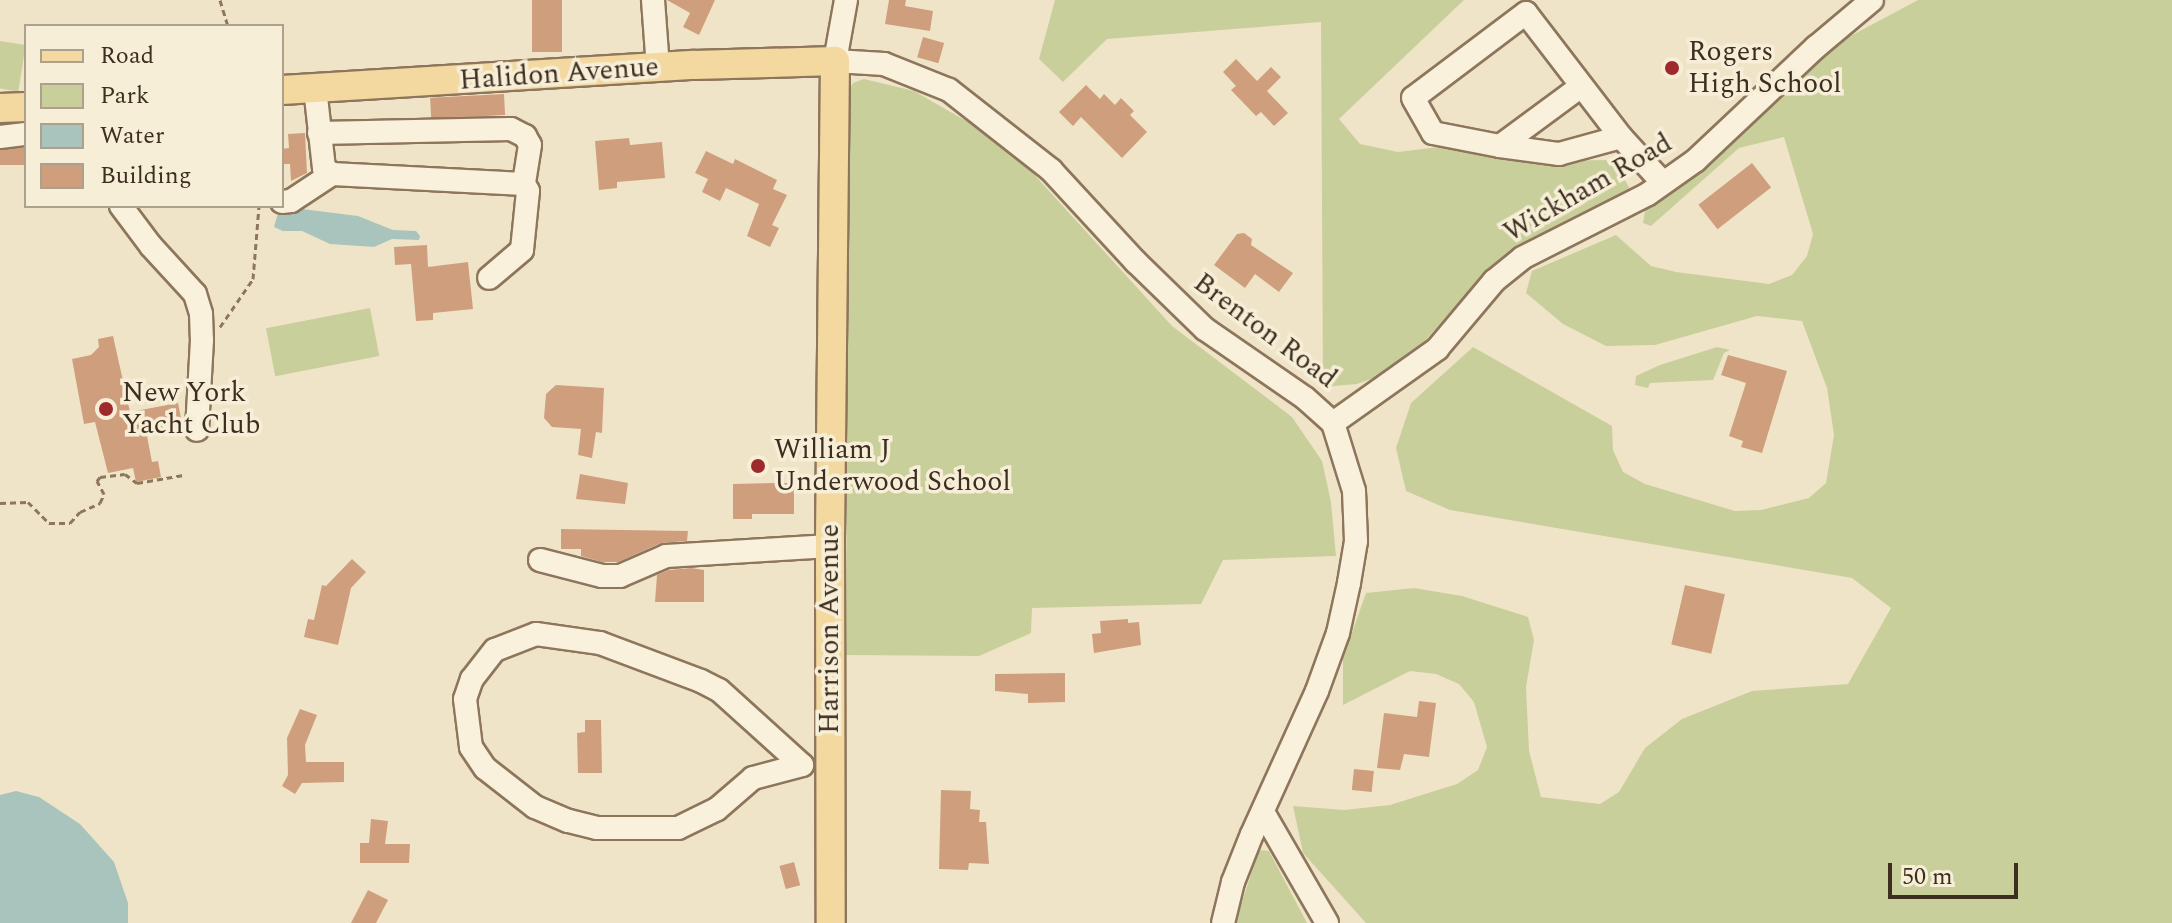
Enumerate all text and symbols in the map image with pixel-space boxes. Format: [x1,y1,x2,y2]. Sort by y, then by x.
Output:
legend [24,24,284,208]
place label: Rogers High School [1688,35,1841,101]
text: Road [100,38,154,74]
street label: Halidon Avenue [458,50,660,98]
marker: Rogers High School [1663,59,1681,77]
text: Park [100,78,150,114]
text: Water [100,118,164,154]
street label: Wickham Road [1498,126,1678,250]
text: Building [100,158,192,194]
street label: Brenton Road [1187,266,1343,396]
place label: New York Yacht Club [122,376,260,442]
marker: New York Yacht Club [97,400,115,418]
place label: William J Underwood School [774,433,1011,499]
marker: William J Underwood School [749,457,767,475]
street label: Harrison Avenue [813,524,847,734]
scale bar [1892,847,2022,897]
text: 50 m [1902,859,1953,895]

